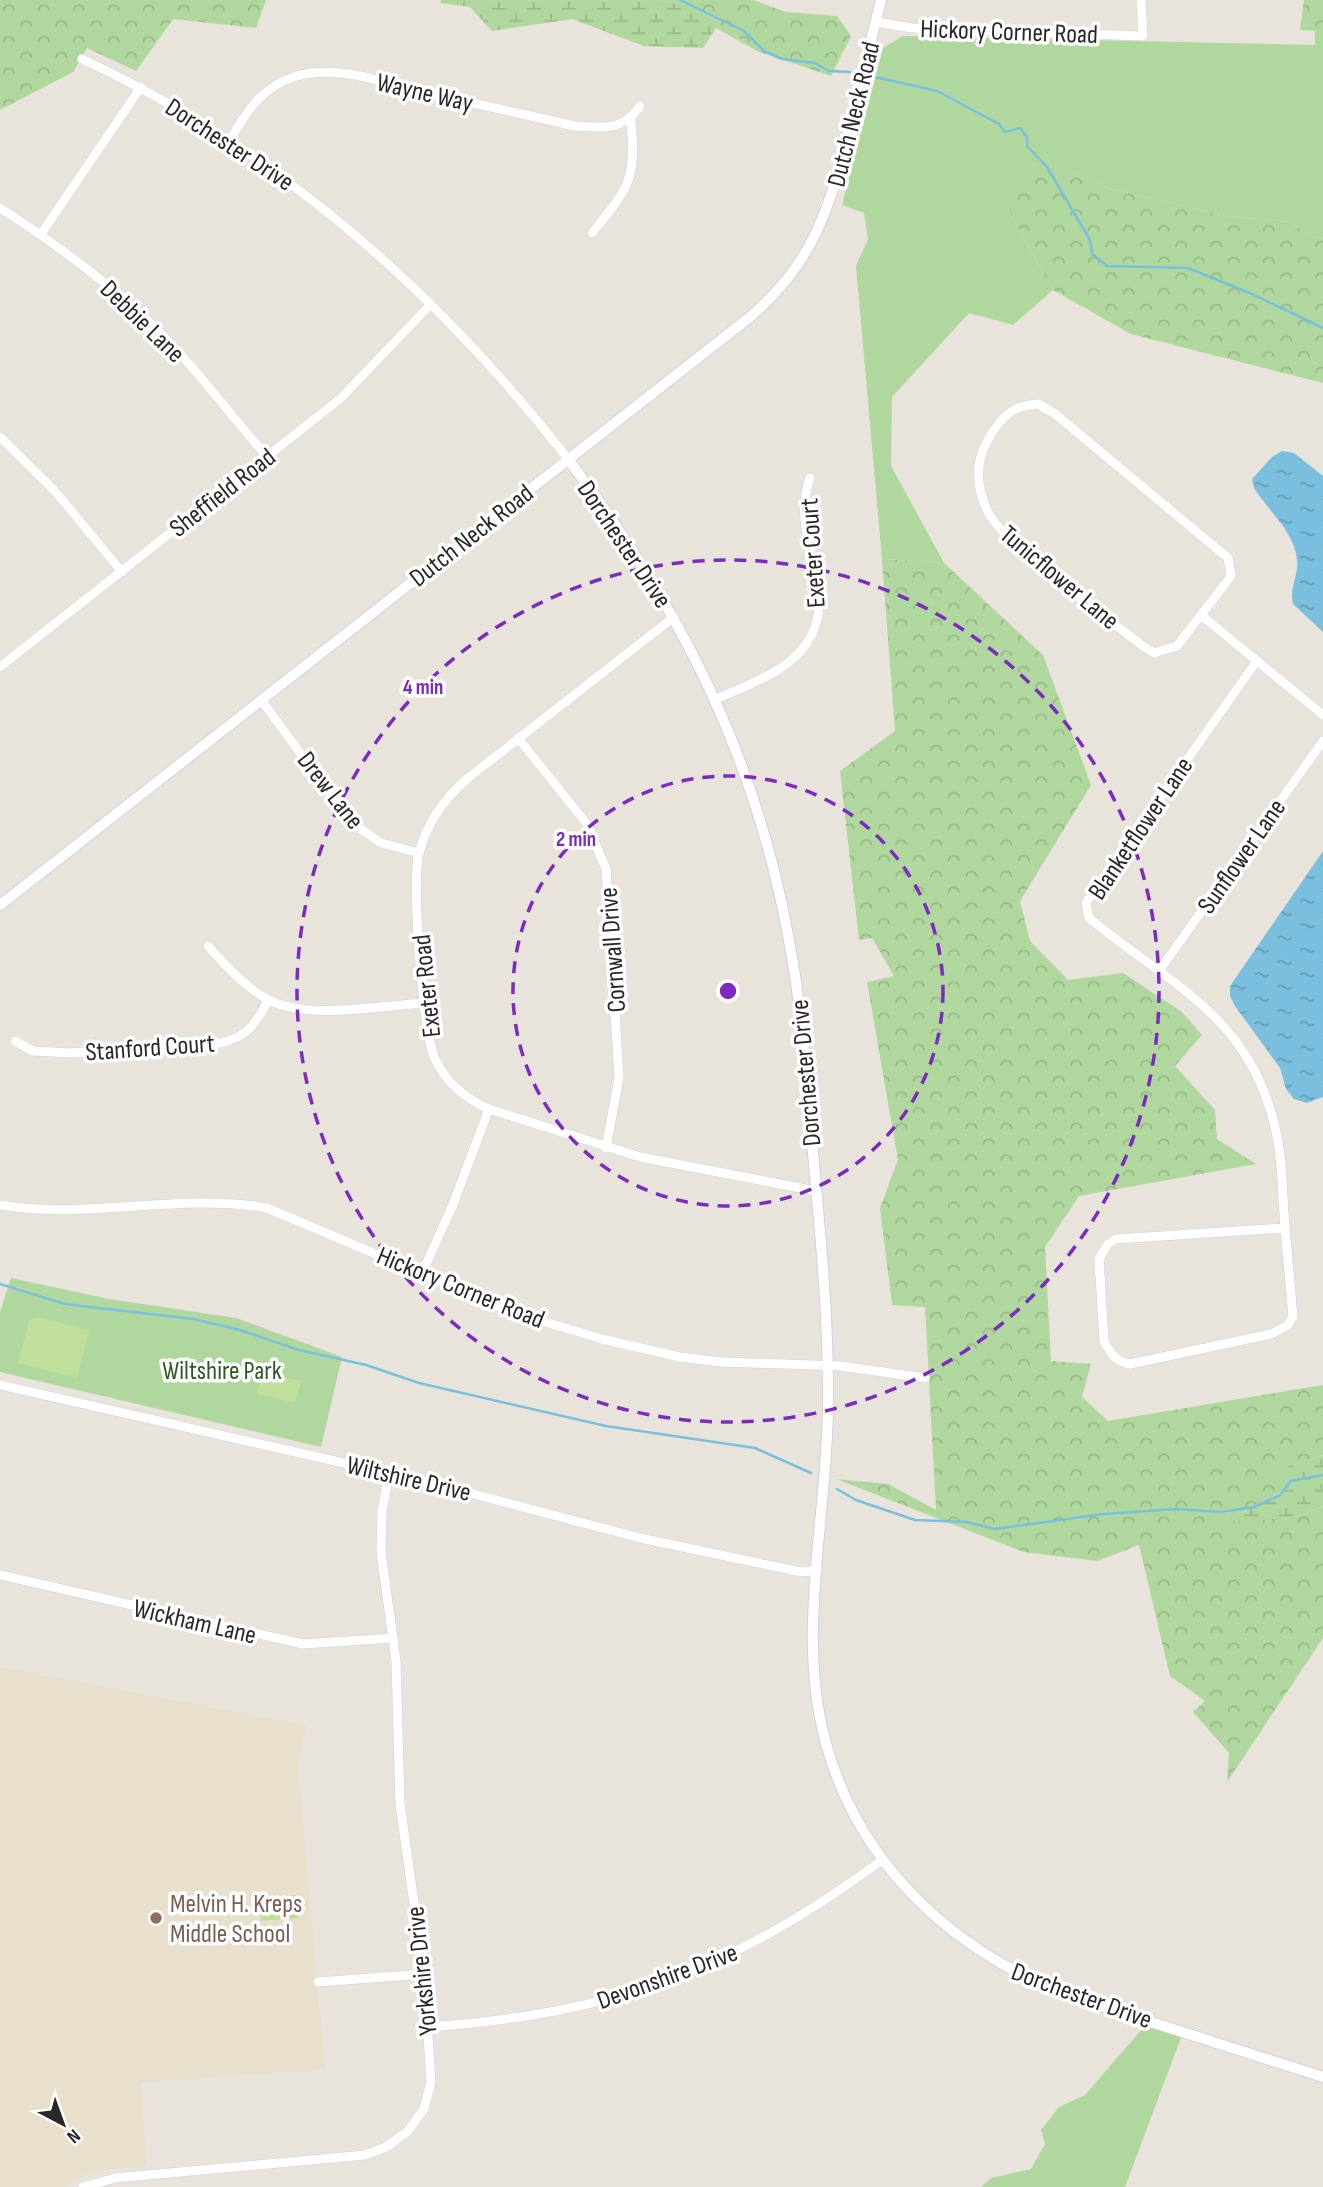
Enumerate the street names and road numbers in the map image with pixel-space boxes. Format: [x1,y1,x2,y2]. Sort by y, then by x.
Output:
street label: Hickory Corner Road [920,14,1098,51]
street label: Dutch Neck Road [821,39,887,190]
street label: Wayne Way [373,67,476,120]
street label: Dorchester Drive [159,92,299,198]
street label: Debbie Lane [93,274,191,370]
street label: Sheffield Road [164,442,282,544]
street label: Dorchester Drive [570,475,678,614]
street label: Dutch Neck Road [404,478,540,594]
street label: Exeter Court [794,497,833,609]
street label: Tunicflower Lane [993,519,1125,637]
street label: Drew Lane [290,746,370,836]
street label: Blanketflower Lane [1082,752,1200,906]
street label: Sunflower Lane [1191,794,1293,920]
street label: Cornwall Drive [594,886,633,1013]
street label: Exeter Road [407,933,448,1039]
street label: Dorchester Drive [785,998,828,1147]
street label: Stanford Court [84,1029,216,1068]
street label: Hickory Corner Road [372,1241,549,1336]
street label: Wiltshire Drive [343,1450,474,1509]
street label: Wickham Lane [130,1593,259,1652]
street label: Yorkshire Drive [400,1905,445,2037]
street label: Devonshire Drive [593,1938,742,2017]
street label: Dorchester Drive [1007,1957,1156,2036]

